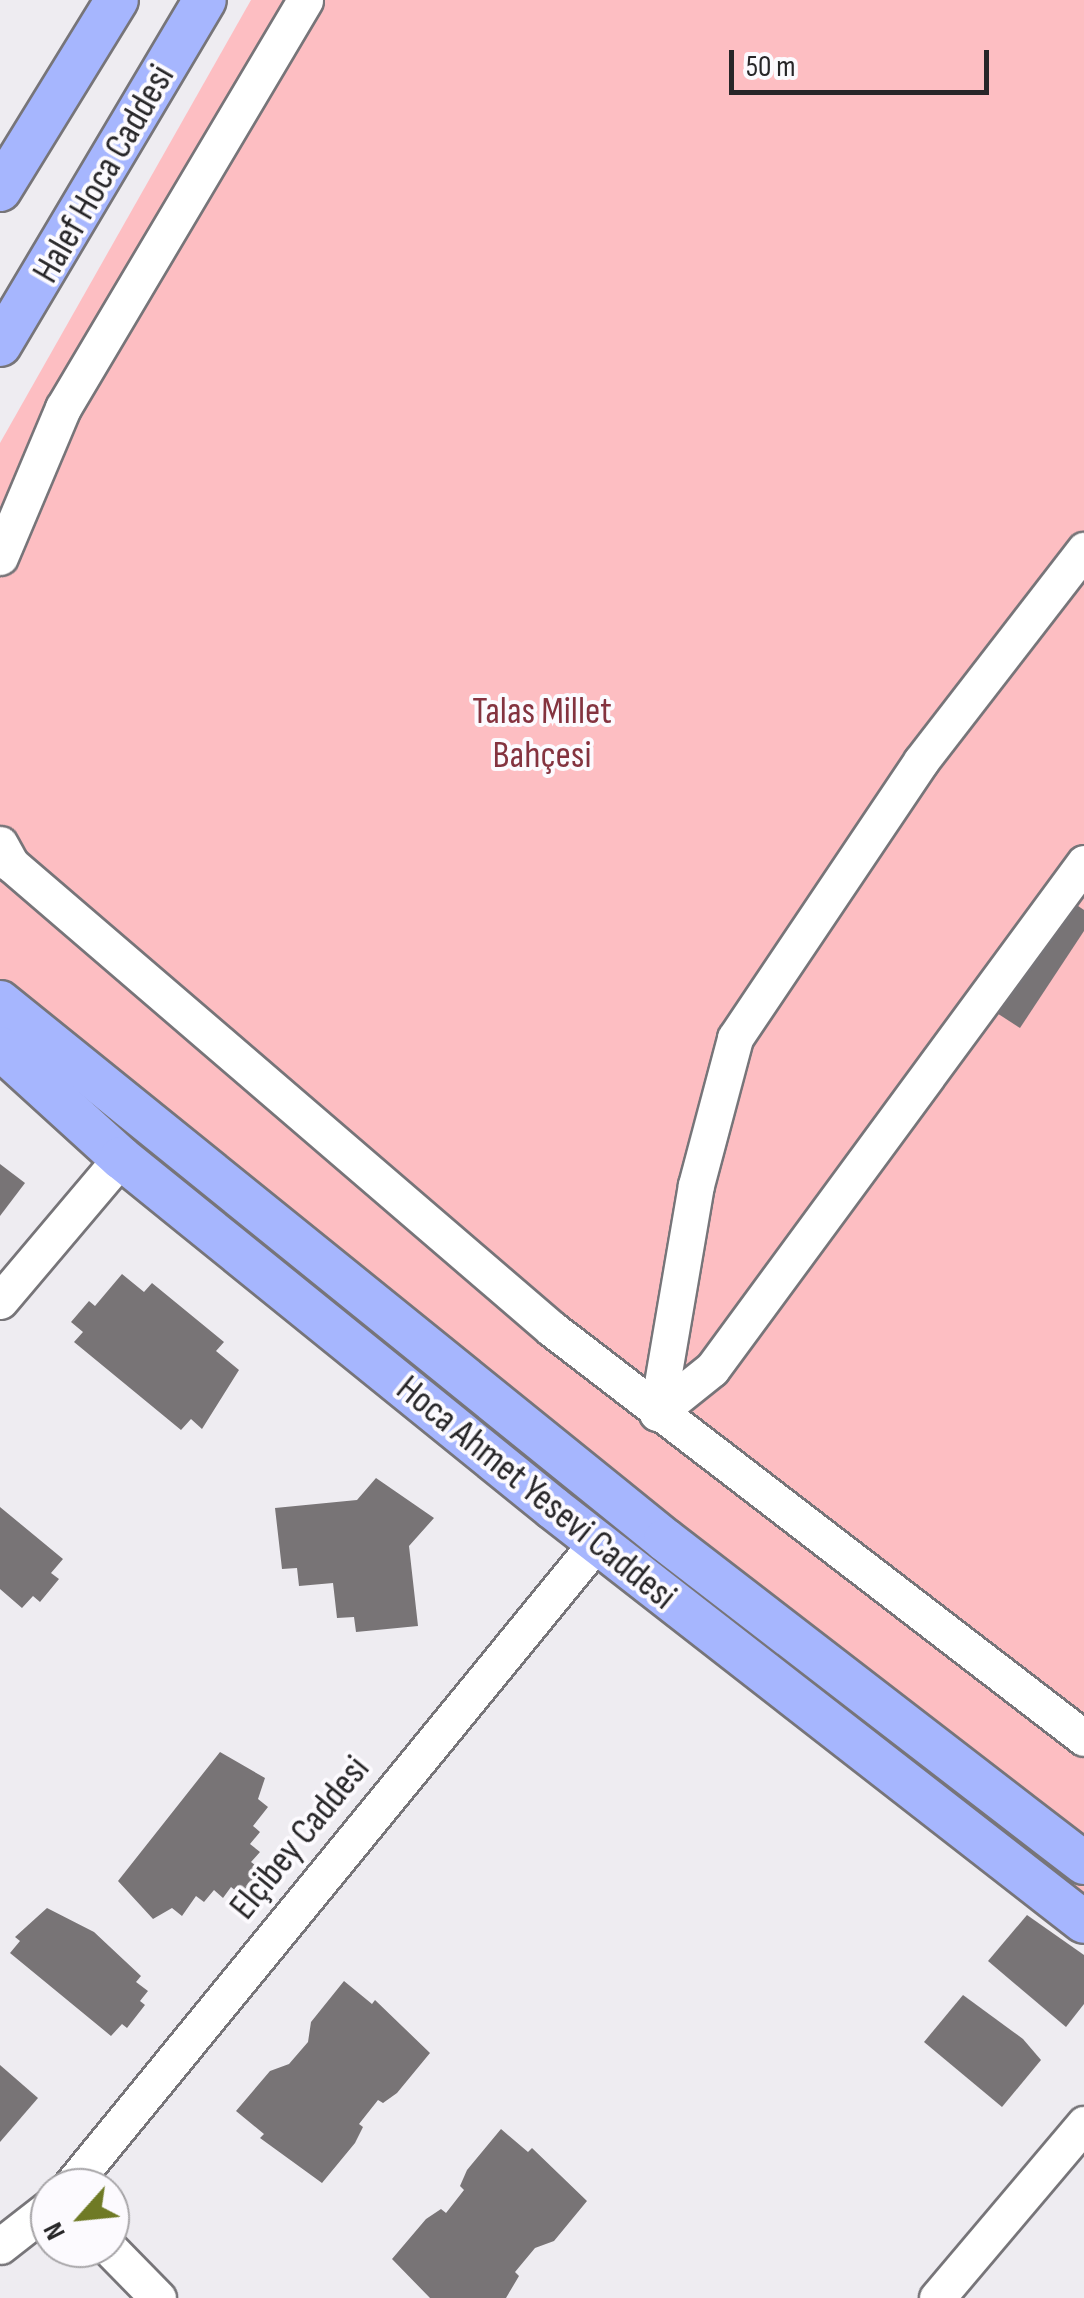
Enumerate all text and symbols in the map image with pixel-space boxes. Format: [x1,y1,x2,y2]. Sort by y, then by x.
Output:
scale bar [734,30,994,92]
text: 50 m [746,49,795,85]
street label: Halef Hoca Caddesi [23,57,185,291]
park label: Talas Millet Bahçesi [472,689,612,778]
street label: Hoca Ahmet Yesevi Caddesi [387,1366,685,1620]
street label: Elçibey Caddesi [220,1747,380,1929]
north arrow [30,2168,130,2268]
text: N [37,2217,73,2245]

